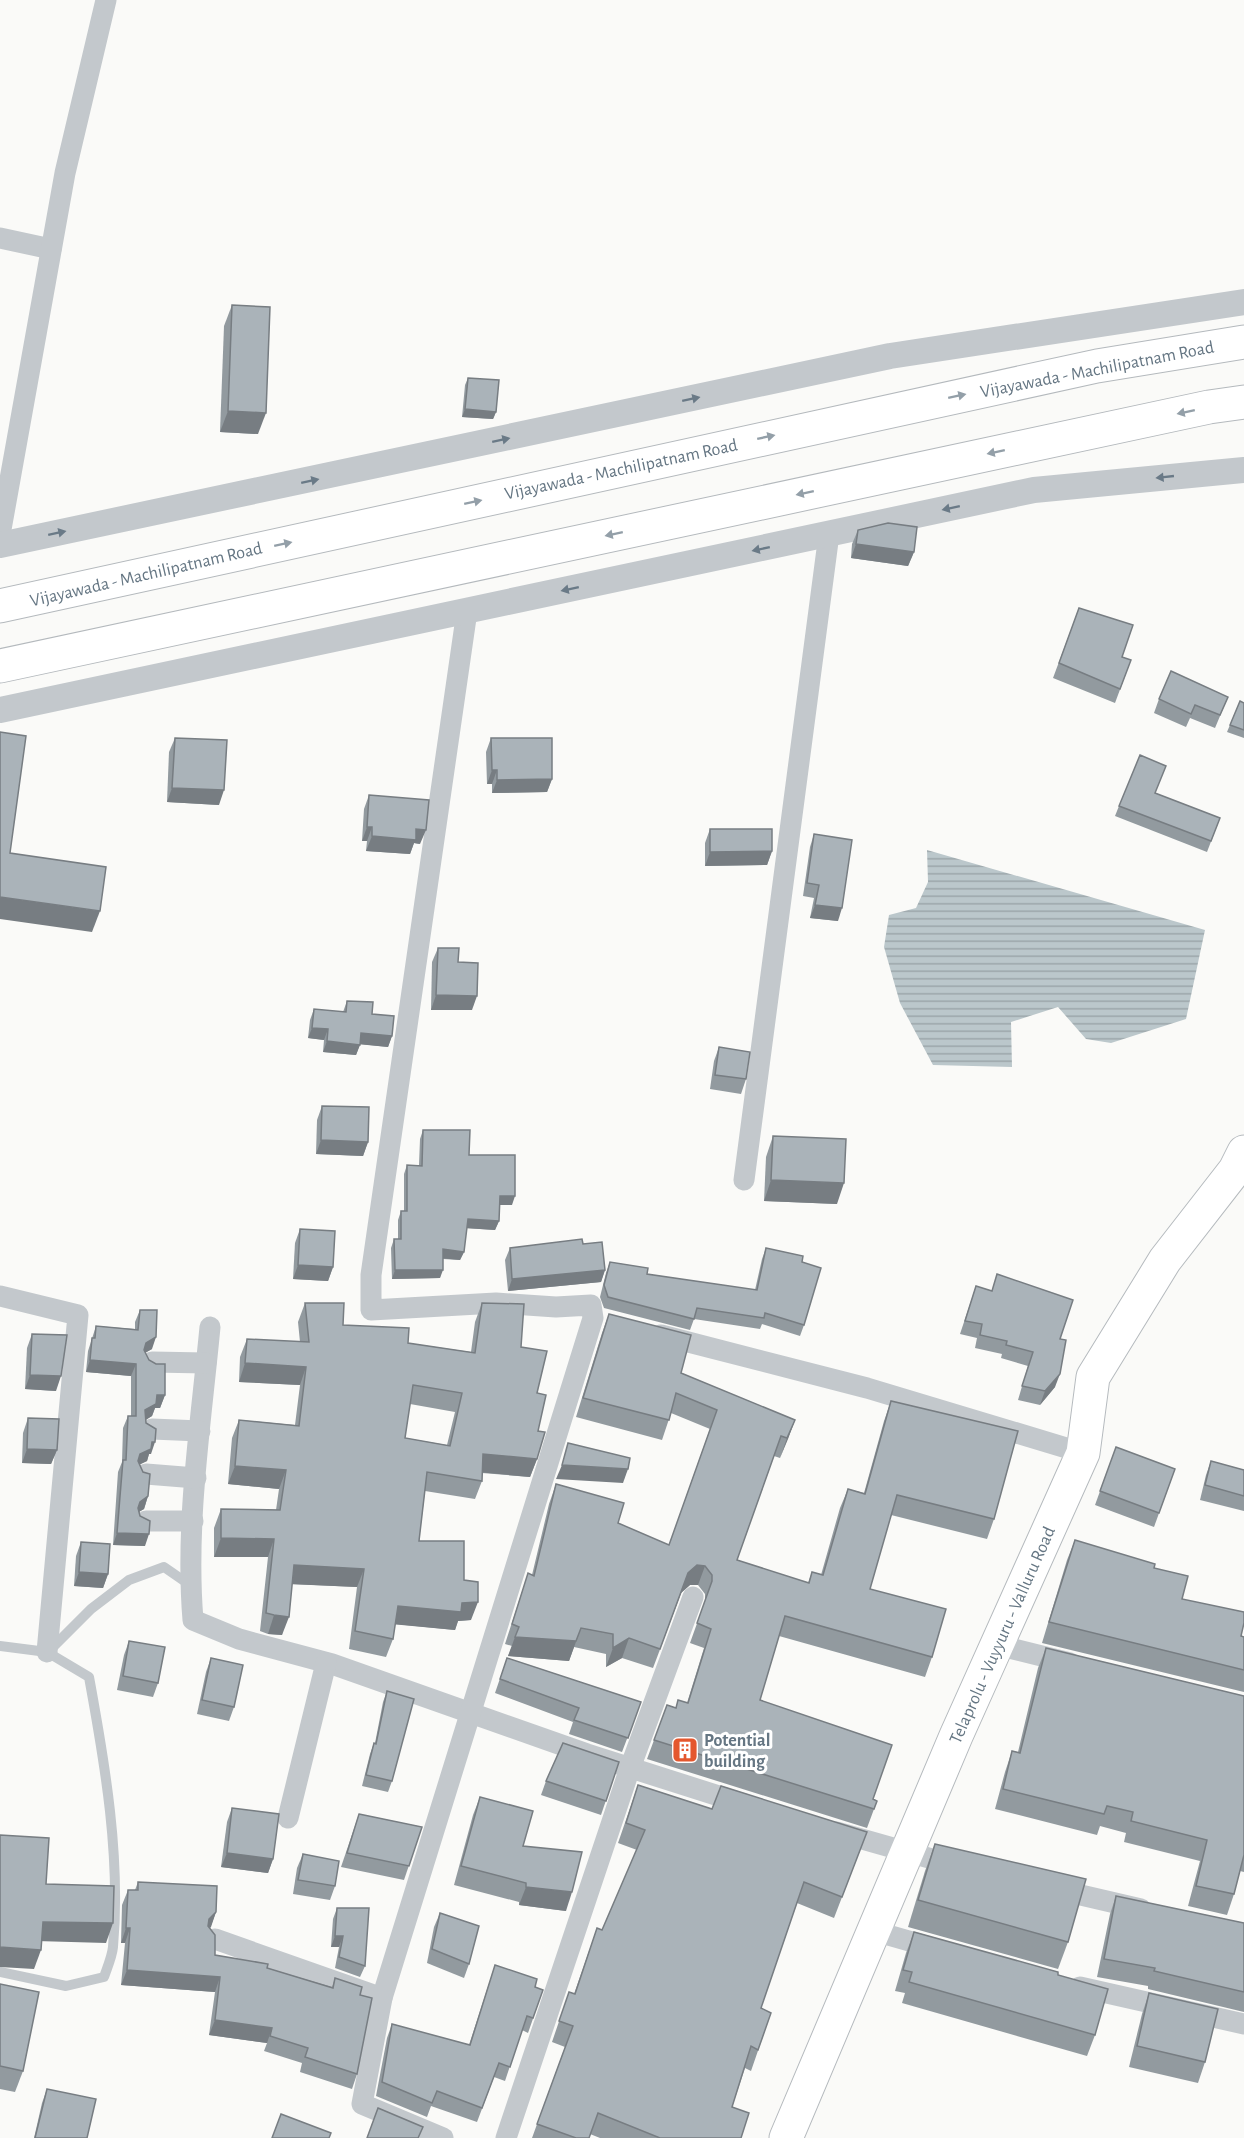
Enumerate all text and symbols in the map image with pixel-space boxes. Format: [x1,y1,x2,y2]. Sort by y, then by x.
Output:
street label: Vijayawada - Machilipatnam Road [979,338,1216,401]
one-way arrow [947,391,966,400]
one-way arrow [682,394,701,403]
one-way arrow [1177,408,1196,417]
one-way arrow [757,432,775,442]
one-way arrow [491,435,510,445]
street label: Vijayawada - Machilipatnam Road [503,436,739,503]
one-way arrow [986,448,1005,458]
one-way arrow [1155,472,1174,482]
one-way arrow [301,476,320,485]
one-way arrow [795,489,814,498]
one-way arrow [464,497,483,506]
one-way arrow [942,504,961,513]
one-way arrow [48,528,67,538]
one-way arrow [605,529,623,539]
one-way arrow [273,538,292,548]
street label: Vijayawada - Machilipatnam Road [28,539,264,610]
one-way arrow [751,545,770,554]
one-way arrow [560,585,579,594]
street label: Telaprolu - Vuyyuru - Valluru Road [947,1524,1059,1747]
place label: Potential building [704,1732,770,1771]
building icon: Potential building [670,1735,700,1765]

